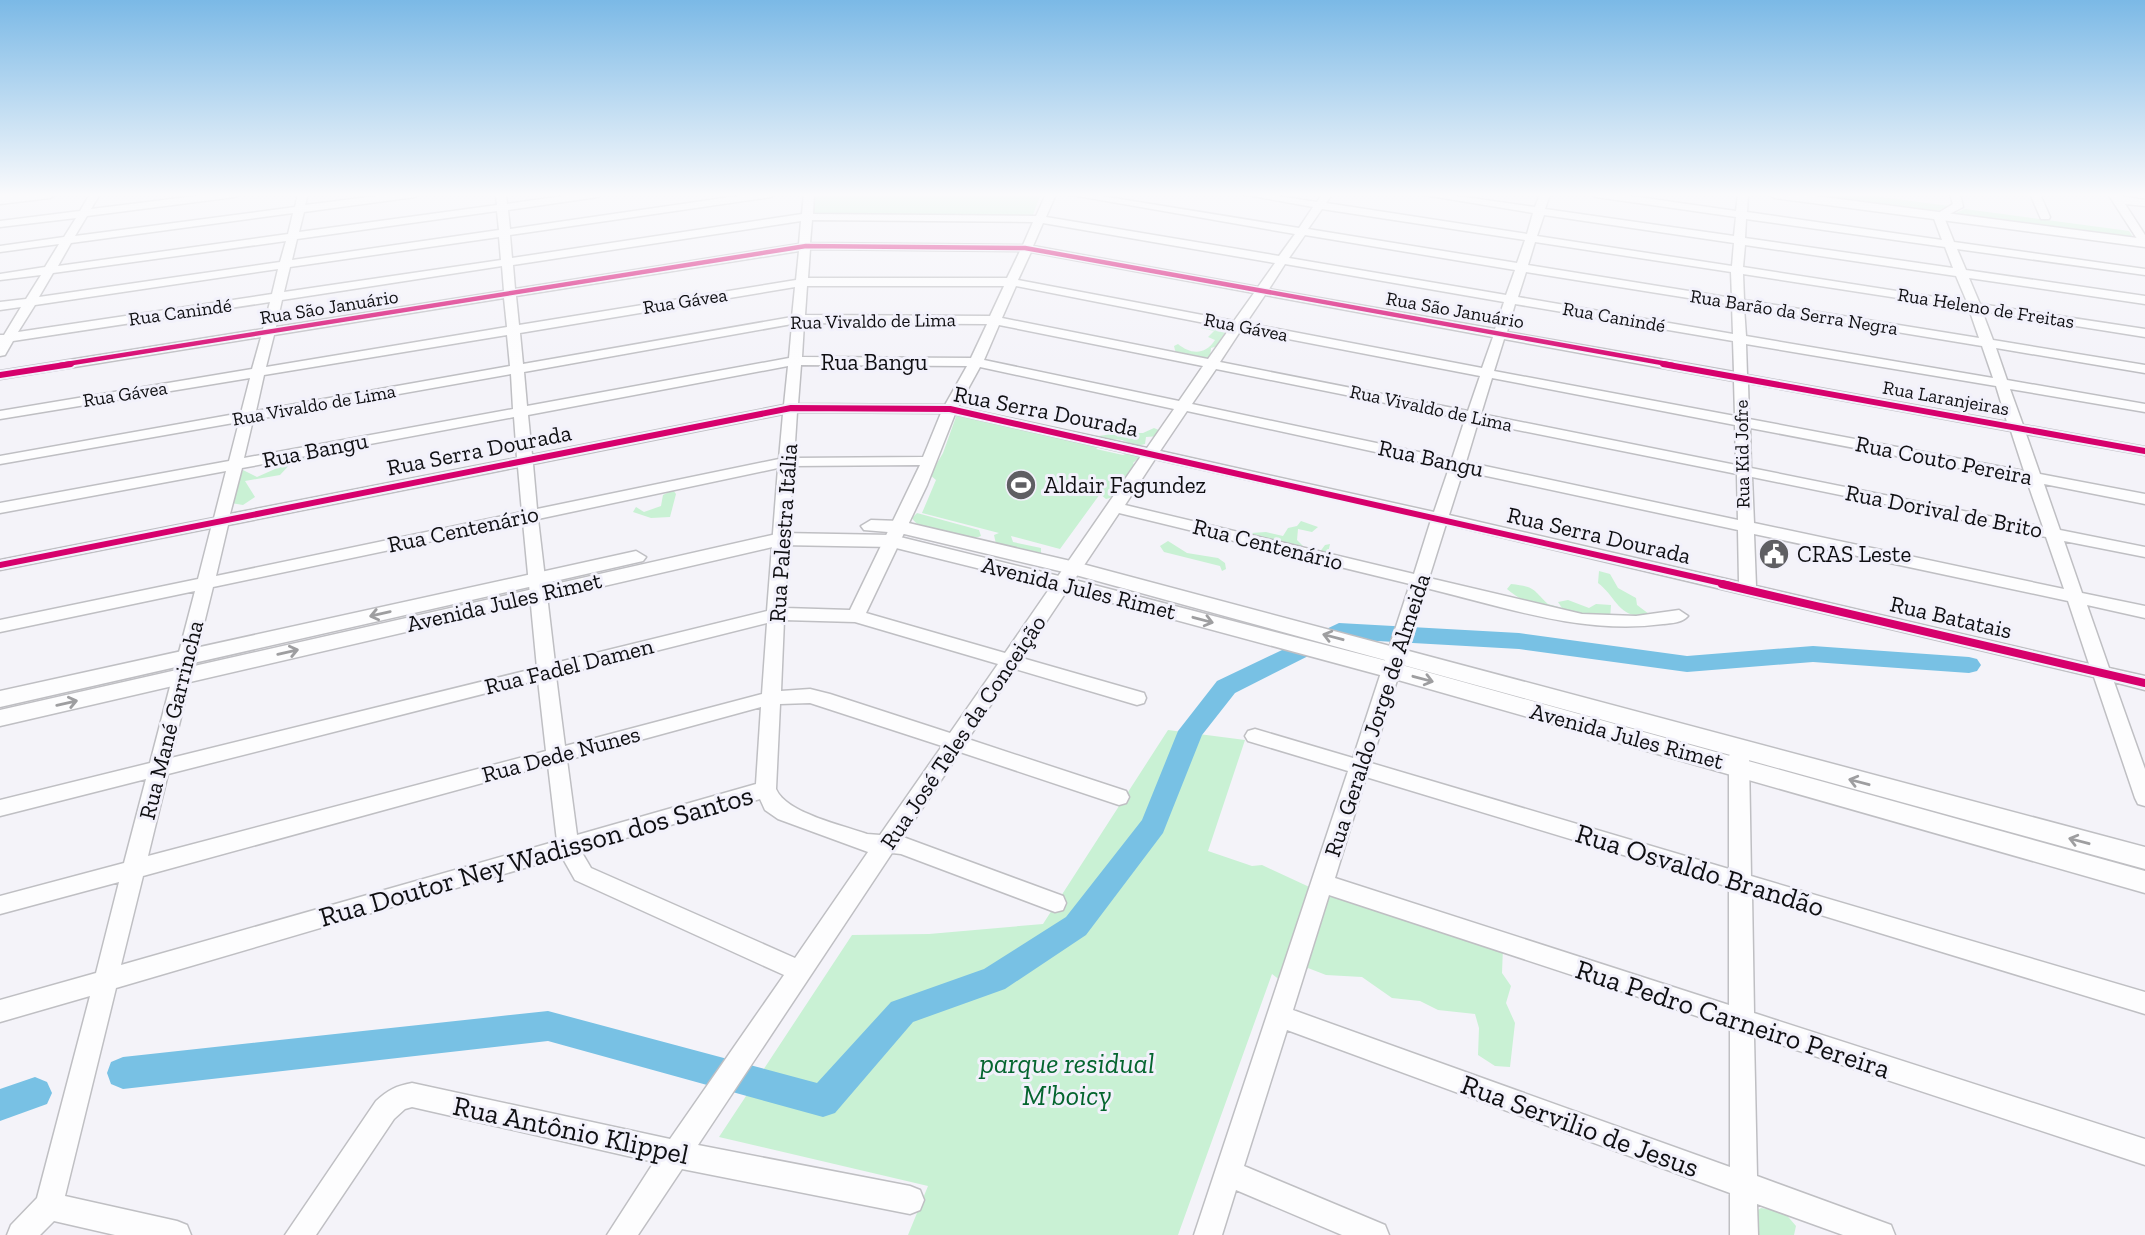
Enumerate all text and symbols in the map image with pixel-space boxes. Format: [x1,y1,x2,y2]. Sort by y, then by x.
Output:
street label: Rua Gávea [641,283,729,319]
street label: Rua Heleno de Freitas [1896,283,2076,333]
street label: Rua Barão da Serra Negra [1688,284,1900,340]
street label: Rua São Januário [258,285,400,329]
street label: Rua São Januário [1384,287,1526,334]
street label: Rua Canindé [127,293,233,331]
street label: Rua Canindé [1561,297,1667,337]
street label: Rua Vivaldo de Lima [790,308,956,334]
street label: Rua Gávea [1202,308,1290,346]
street label: Rua Bangu [820,348,928,376]
street label: Rua Gávea [81,376,169,412]
street label: Rua Laranjeiras [1881,376,2011,420]
street label: Rua Vivaldo de Lima [230,379,398,431]
street label: Rua Serra Dourada [951,379,1141,443]
street label: Rua Vivaldo de Lima [1348,380,1514,436]
street label: Rua Kid Jofre [1730,399,1754,509]
street label: Rua Serra Dourada [384,418,574,482]
street label: Rua Bangu [260,426,370,474]
street label: Rua Couto Pereira [1853,429,2035,491]
street label: Rua Bangu [1376,433,1486,483]
street label: Rua Palestra Itália [763,442,803,624]
sports icon: Aldair Fagundez [1004,468,1038,502]
place label: Aldair Fagundez [1044,471,1206,499]
street label: Rua Dorival de Brito [1843,478,2045,544]
street label: Rua Centenário [385,499,541,559]
street label: Rua Serra Dourada [1504,500,1694,570]
street label: Rua Centenário [1190,512,1346,576]
public building icon: CRAS Leste [1757,537,1791,571]
place label: CRAS Leste [1797,540,1911,568]
street label: Avenida Jules Rimet [979,550,1179,626]
street label: Avenida Jules Rimet [404,566,605,638]
street label: Rua Geraldo Jorge de Almeida [1318,570,1436,860]
street label: Rua Batatais [1887,589,2015,645]
one-way arrow [369,608,392,622]
street label: Rua José Teles da Conceição [874,610,1052,854]
one-way arrow [1192,615,1214,628]
street label: Rua Mané Garrincha [133,617,209,823]
one-way arrow [1322,630,1345,643]
street label: Rua Fadel Damen [482,632,656,700]
one-way arrow [276,645,299,658]
one-way arrow [1412,674,1434,687]
one-way arrow [55,696,77,709]
street label: Avenida Jules Rimet [1527,697,1727,775]
street label: Rua Dede Nunes [479,719,643,789]
one-way arrow [1848,775,1870,788]
street label: Rua Doutor Ney Wadisson dos Santos [315,778,757,934]
street label: Rua Osvaldo Brandão [1572,816,1828,924]
one-way arrow [2068,834,2091,847]
street label: Rua Pedro Carneiro Pereira [1572,952,1895,1086]
park label: parque residual M'boicy [978,1047,1155,1112]
street label: Rua Servilio de Jesus [1457,1068,1703,1184]
street label: Rua Antônio Klippel [450,1089,692,1171]

